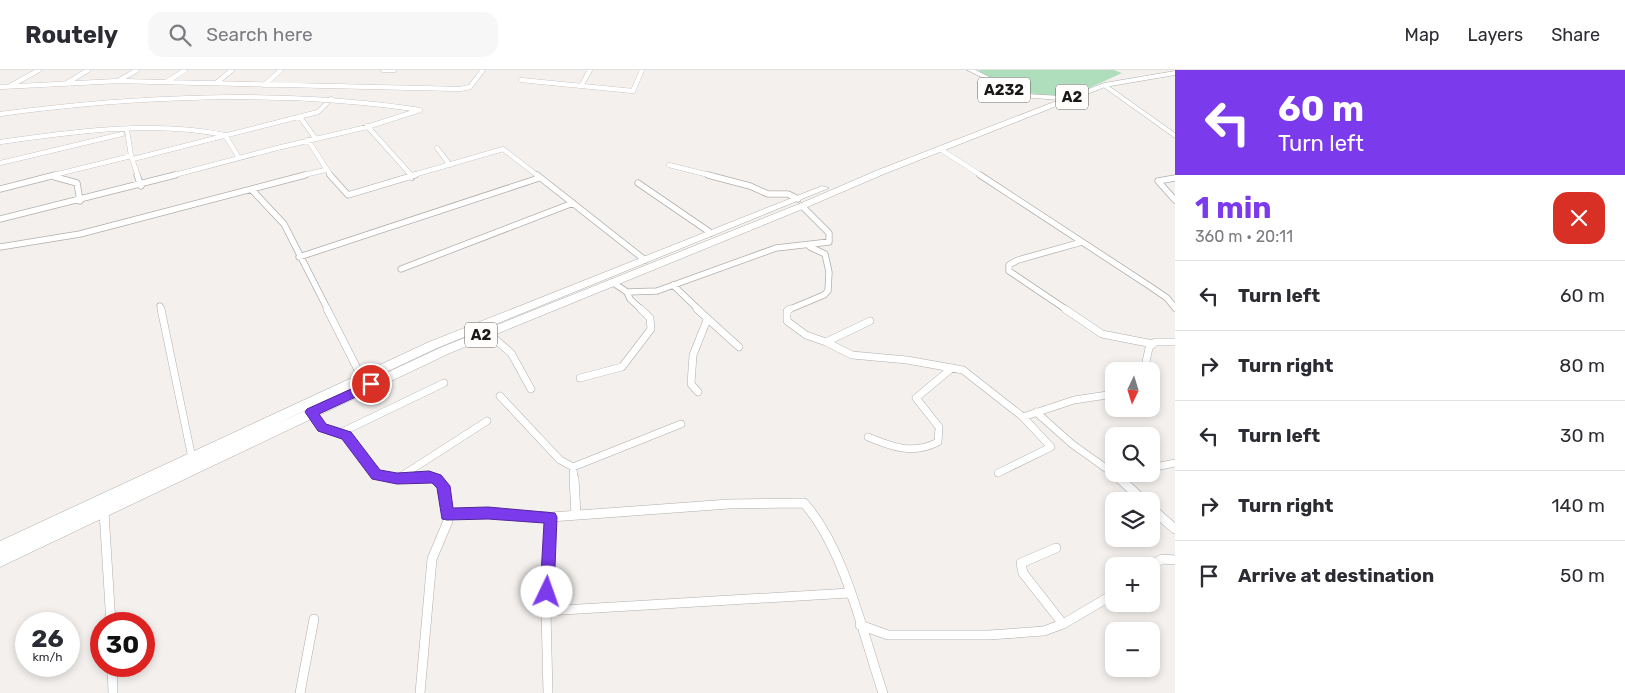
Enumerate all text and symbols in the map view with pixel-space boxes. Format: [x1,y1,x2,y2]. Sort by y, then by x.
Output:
search box [148,12,498,57]
text: Routely [25,21,118,49]
icon: search [166,21,194,49]
text: Search here [206,23,313,46]
text: Map [1405,24,1440,46]
text: Layers [1468,24,1523,46]
text: Share [1551,24,1600,46]
road number: A232 [978,78,1030,102]
road number: A2 [1056,85,1088,110]
text: 60 m [1278,88,1364,130]
icon: left [1195,90,1260,155]
text: Turn left [1278,130,1364,157]
text: 1 min [1195,190,1272,226]
button: close [1553,192,1605,244]
text: 360 m · 20:11 [1195,227,1293,246]
icon: left [1195,282,1223,310]
text: Turn left [1238,284,1320,307]
text: 60 m [1560,284,1605,307]
road number: A2 [465,322,497,348]
icon: right [1195,352,1223,380]
text: Turn right [1238,354,1333,377]
text: 80 m [1559,354,1605,377]
north arrow [1105,362,1160,418]
map controls [1105,362,1160,677]
pin [350,363,392,405]
icon: arrive [357,370,385,398]
icon: left [1195,422,1223,450]
text: Turn left [1238,424,1320,447]
text: 30 m [1560,424,1605,447]
button: search [1105,427,1160,482]
button: layers [1105,492,1160,547]
icon: right [1195,492,1223,520]
text: Turn right [1238,494,1333,517]
text: 140 m [1551,494,1605,517]
button: + [1105,557,1160,612]
icon: arrive [1195,562,1223,590]
text: Arrive at destination [1238,564,1434,587]
text: 50 m [1560,564,1605,587]
position arrow [520,565,572,617]
speed limit sign: 30 [90,612,155,677]
button: − [1105,622,1160,677]
text: 26 [31,624,64,653]
text: km/h [33,650,62,664]

